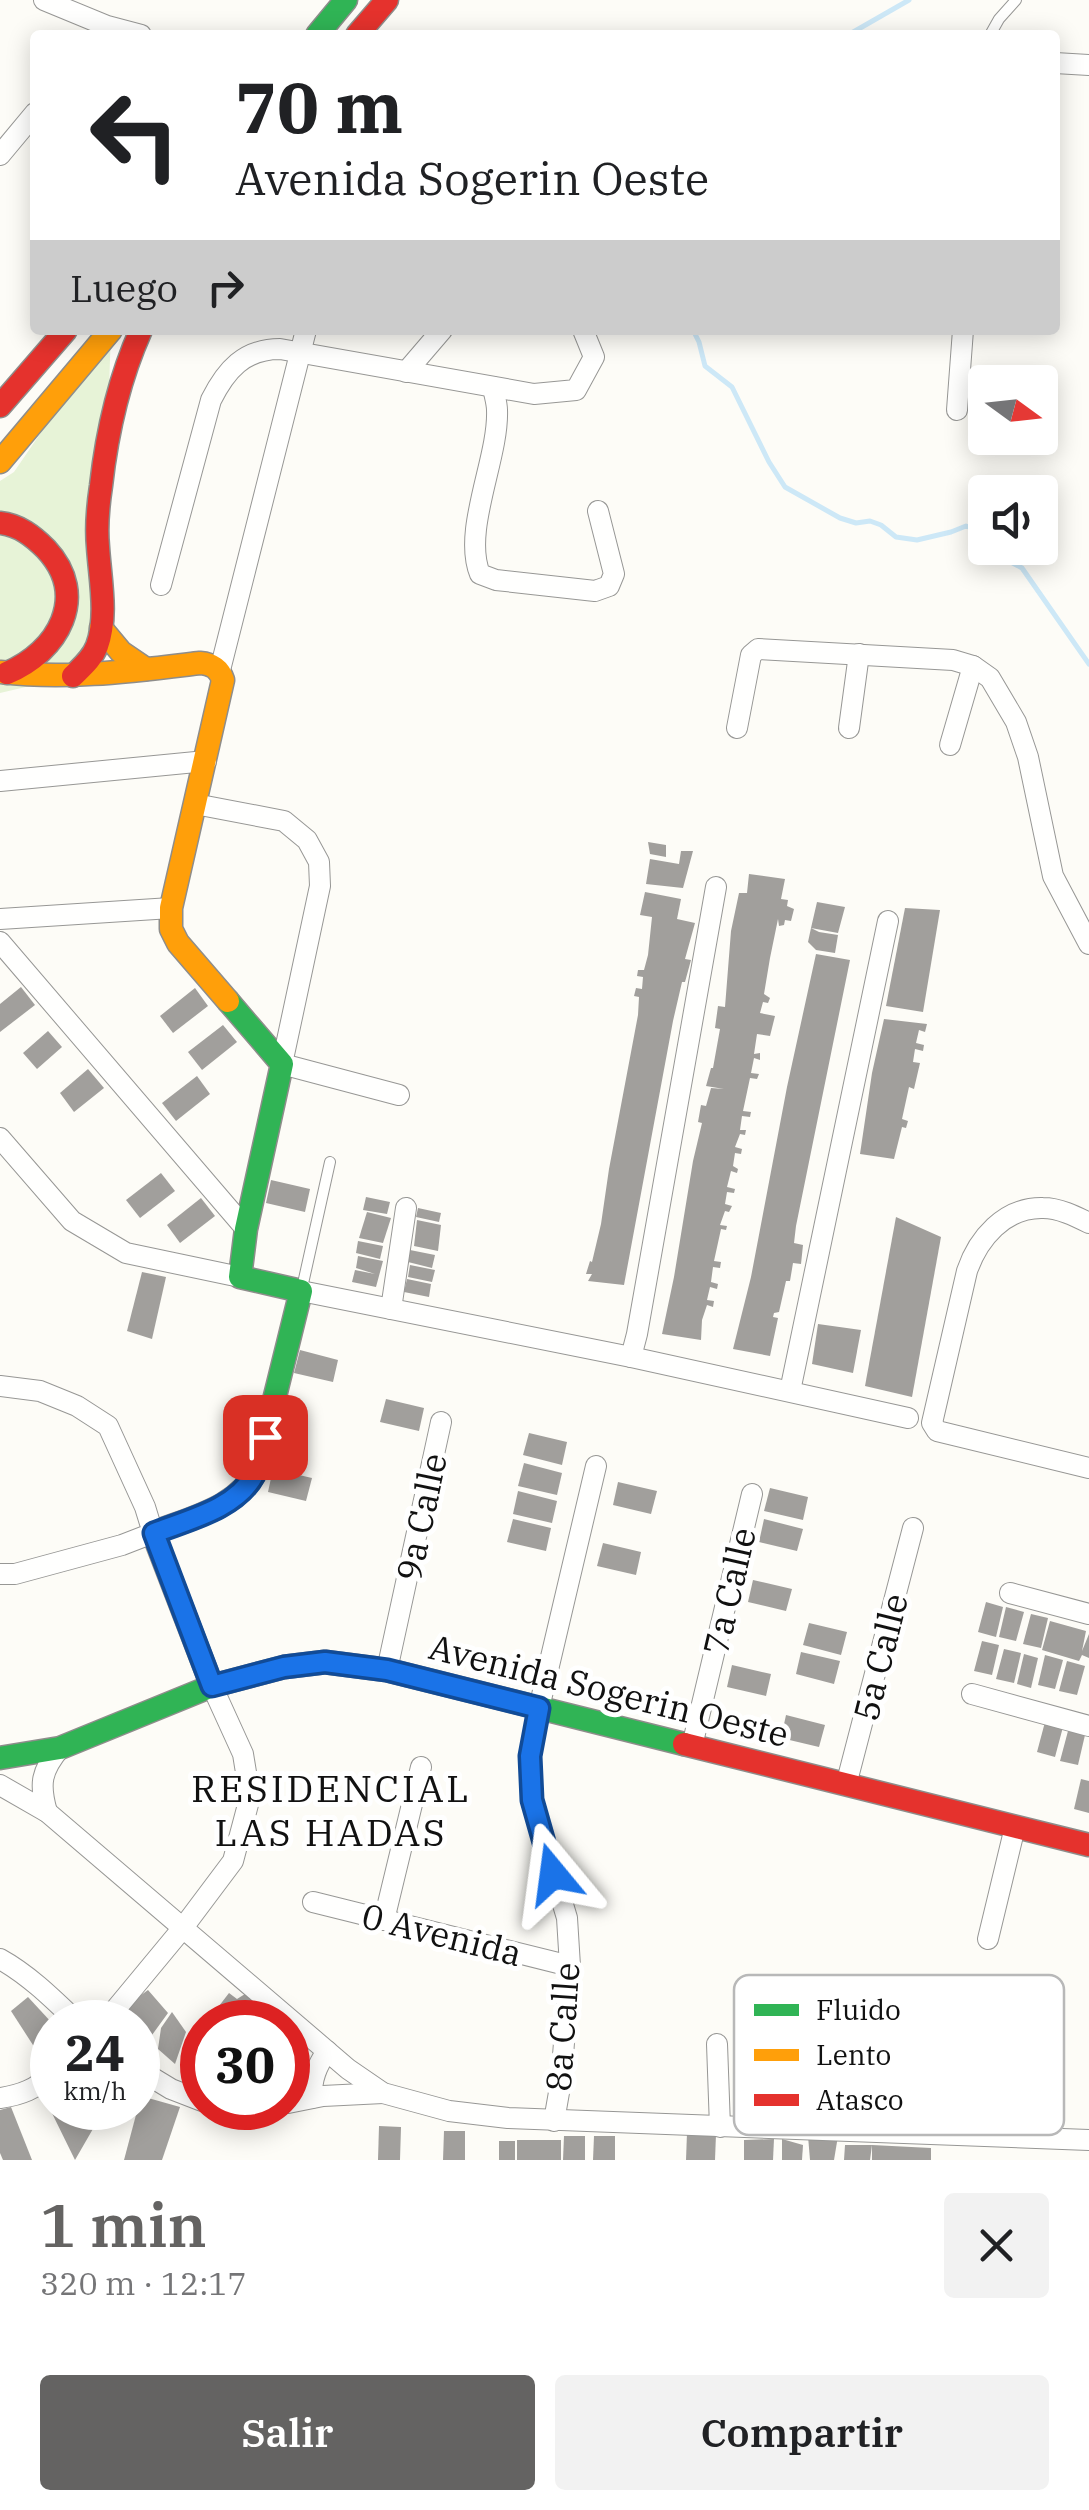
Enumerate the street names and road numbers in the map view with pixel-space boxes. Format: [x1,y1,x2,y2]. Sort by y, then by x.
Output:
street label: 9a Calle [385,1449,457,1585]
street label: 7a Calle [692,1523,766,1659]
street label: 5a Calle [842,1589,918,1725]
street label: Avenida Sogerin Oeste [424,1623,794,1757]
street label: 0 Avenida [357,1892,527,1976]
street label: 8a Calle [535,1961,589,2093]

